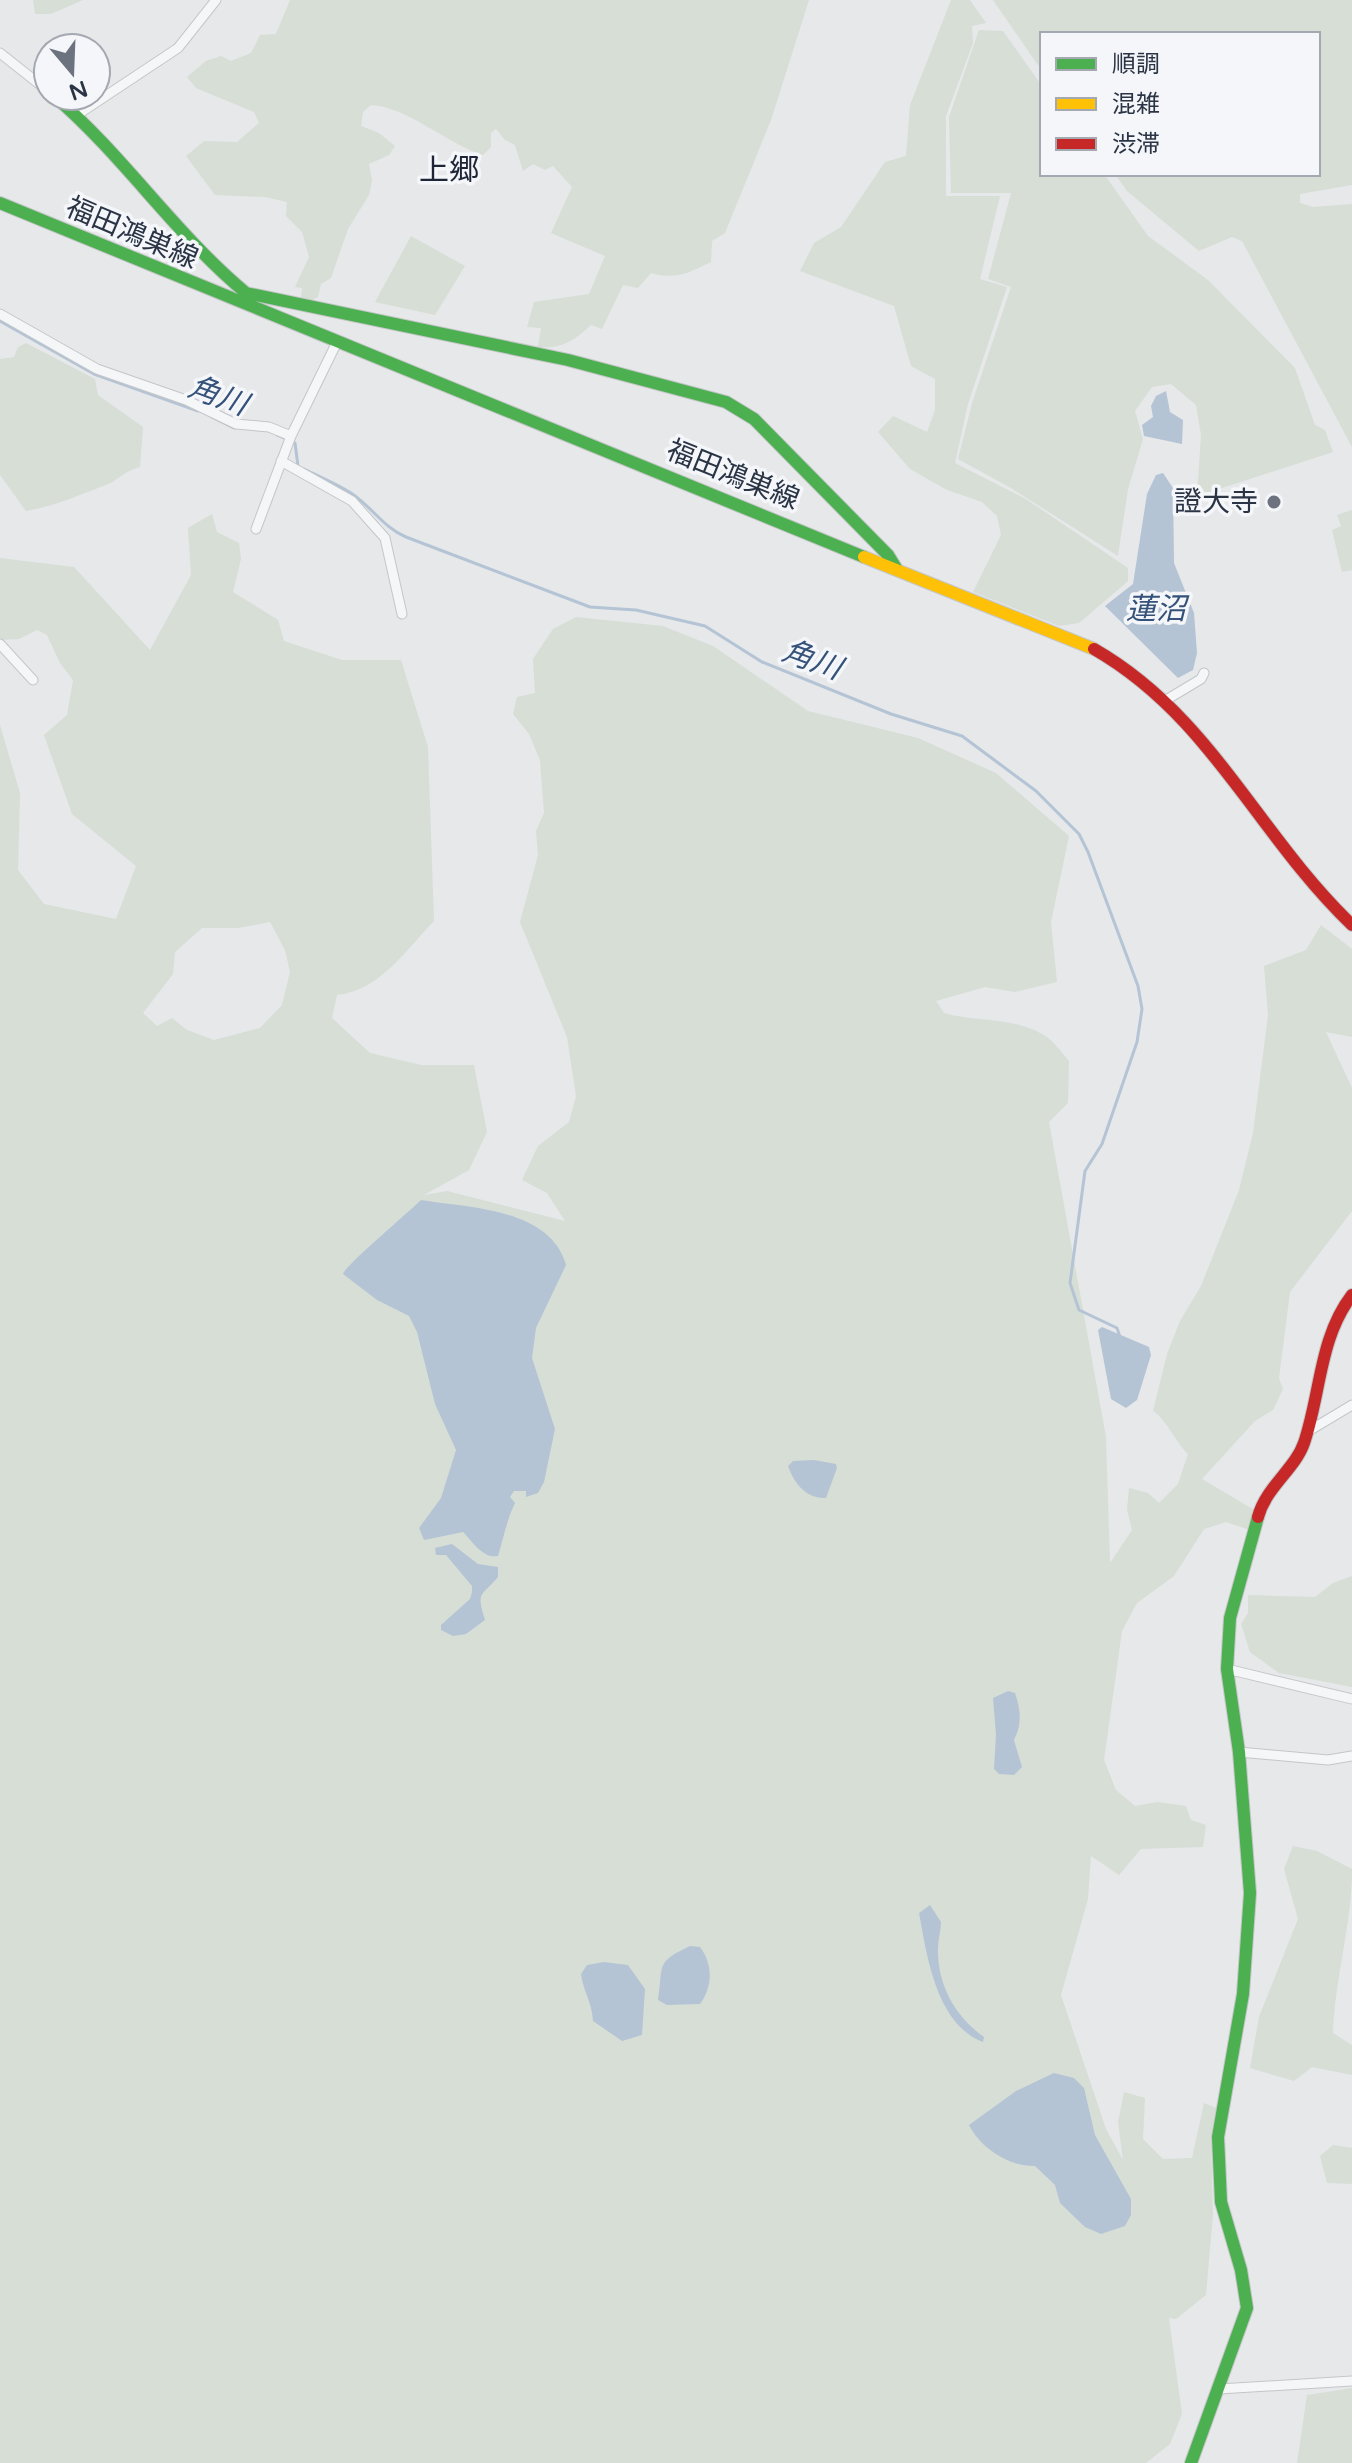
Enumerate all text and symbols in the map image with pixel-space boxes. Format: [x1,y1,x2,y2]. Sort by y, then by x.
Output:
north arrow [32,32,112,112]
legend [1040,32,1320,176]
text: 順調 [1112,50,1160,79]
text: N [66,75,91,105]
text: 混雑 [1112,90,1160,119]
text: 渋滞 [1112,130,1160,159]
district label: 上郷 [419,152,479,189]
street label: 福田鴻巣線 [61,190,203,276]
water label: 角川 [183,368,255,425]
street label: 福田鴻巣線 [662,433,804,517]
place label: 證大寺 [1174,485,1258,519]
marker: 證大寺 [1265,493,1283,511]
water label: 蓮沼 [1126,591,1190,628]
water label: 角川 [777,632,849,689]

